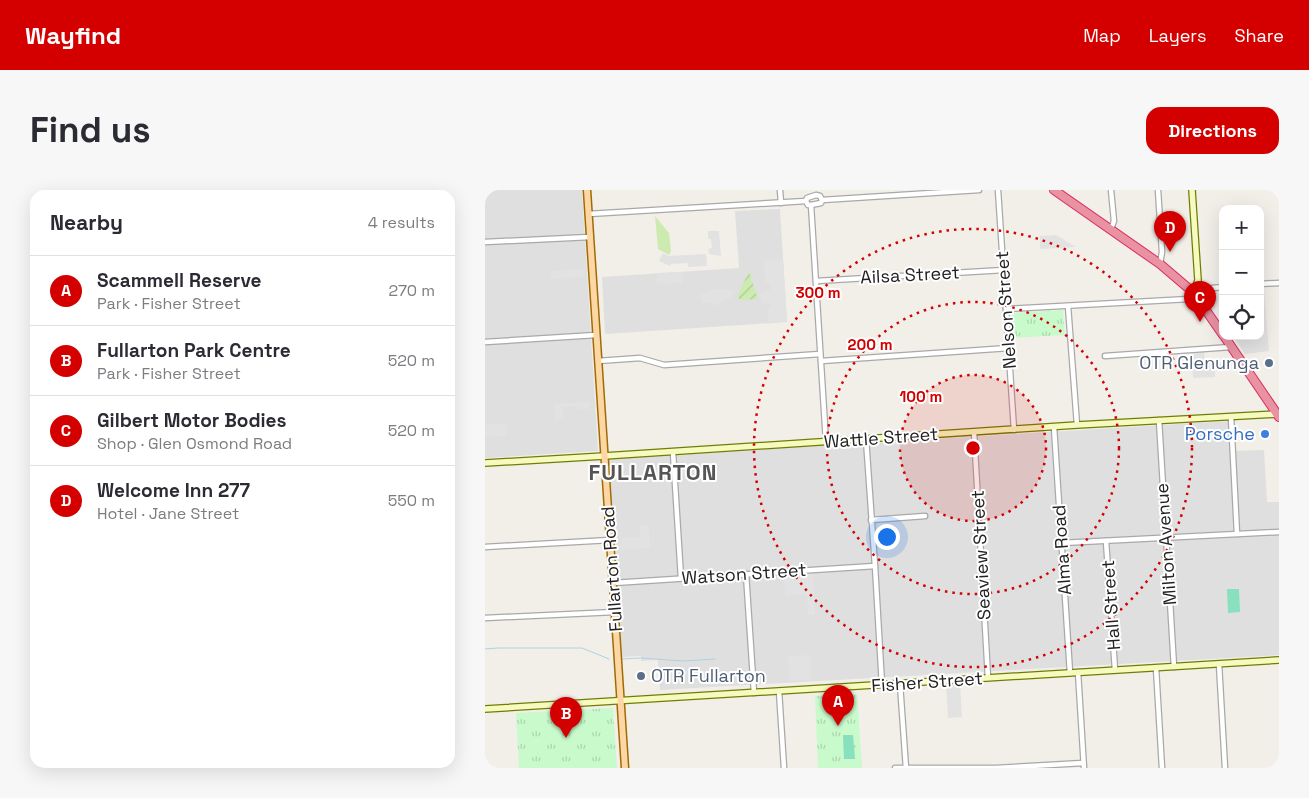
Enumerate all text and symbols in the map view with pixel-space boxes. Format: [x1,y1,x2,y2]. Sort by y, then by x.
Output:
text: Wayfind [25,20,121,51]
text: Map [1083,24,1121,47]
text: Layers [1149,24,1206,47]
text: Share [1234,24,1284,47]
button: Directions [1146,107,1279,154]
text: Find us [30,108,151,152]
map controls [1219,205,1264,340]
button: + [1219,205,1264,250]
text: Nearby [50,209,123,236]
pin: D [1154,211,1186,252]
text: 4 results [368,212,435,233]
street label: Nelson Street [990,250,1021,370]
button: − [1219,250,1264,295]
street label: Ailsa Street [860,260,960,289]
text: Scammell Reserve [97,268,262,293]
text: A [61,280,71,301]
text: 270 m [388,280,435,301]
pin: C [1184,281,1216,322]
text: 300 m [795,283,841,302]
text: Park · Fisher Street [97,293,241,314]
button: locate [1219,295,1264,340]
text: 200 m [848,335,892,354]
text: Fullarton Park Centre [97,338,291,363]
text: B [61,350,71,371]
text: 520 m [388,350,435,371]
place label: OTR Glenunga [1139,351,1259,374]
marker: OTR Glenunga [1263,357,1275,369]
text: Park · Fisher Street [97,363,241,384]
text: 100 m [900,387,942,406]
text: Gilbert Motor Bodies [97,408,287,433]
text: C [61,420,71,441]
text: 520 m [388,420,435,441]
street label: Wattle Street [823,422,939,453]
place label: Porsche [1185,422,1255,445]
marker: Porsche [1259,428,1271,440]
text: Shop · Glen Osmond Road [97,433,292,454]
centre of rings [964,439,982,457]
district label: FULLARTON [589,458,717,486]
text: Welcome Inn 277 [97,478,250,503]
street label: Milton Avenue [1150,482,1181,606]
street label: Seaview Street [966,489,995,621]
text: D [61,490,71,511]
text: 550 m [388,490,435,511]
text: Hotel · Jane Street [97,503,239,524]
street label: Alma Road [1047,504,1076,596]
street label: Fullarton Road [596,506,627,632]
your location [874,524,900,550]
street label: Watson Street [681,558,807,589]
street label: Hall Street [1096,559,1125,651]
place label: OTR Fullarton [651,664,766,687]
street label: Fisher Street [870,666,983,697]
marker: OTR Fullarton [635,670,647,682]
pin: A [822,685,854,726]
pin: B [550,697,582,738]

